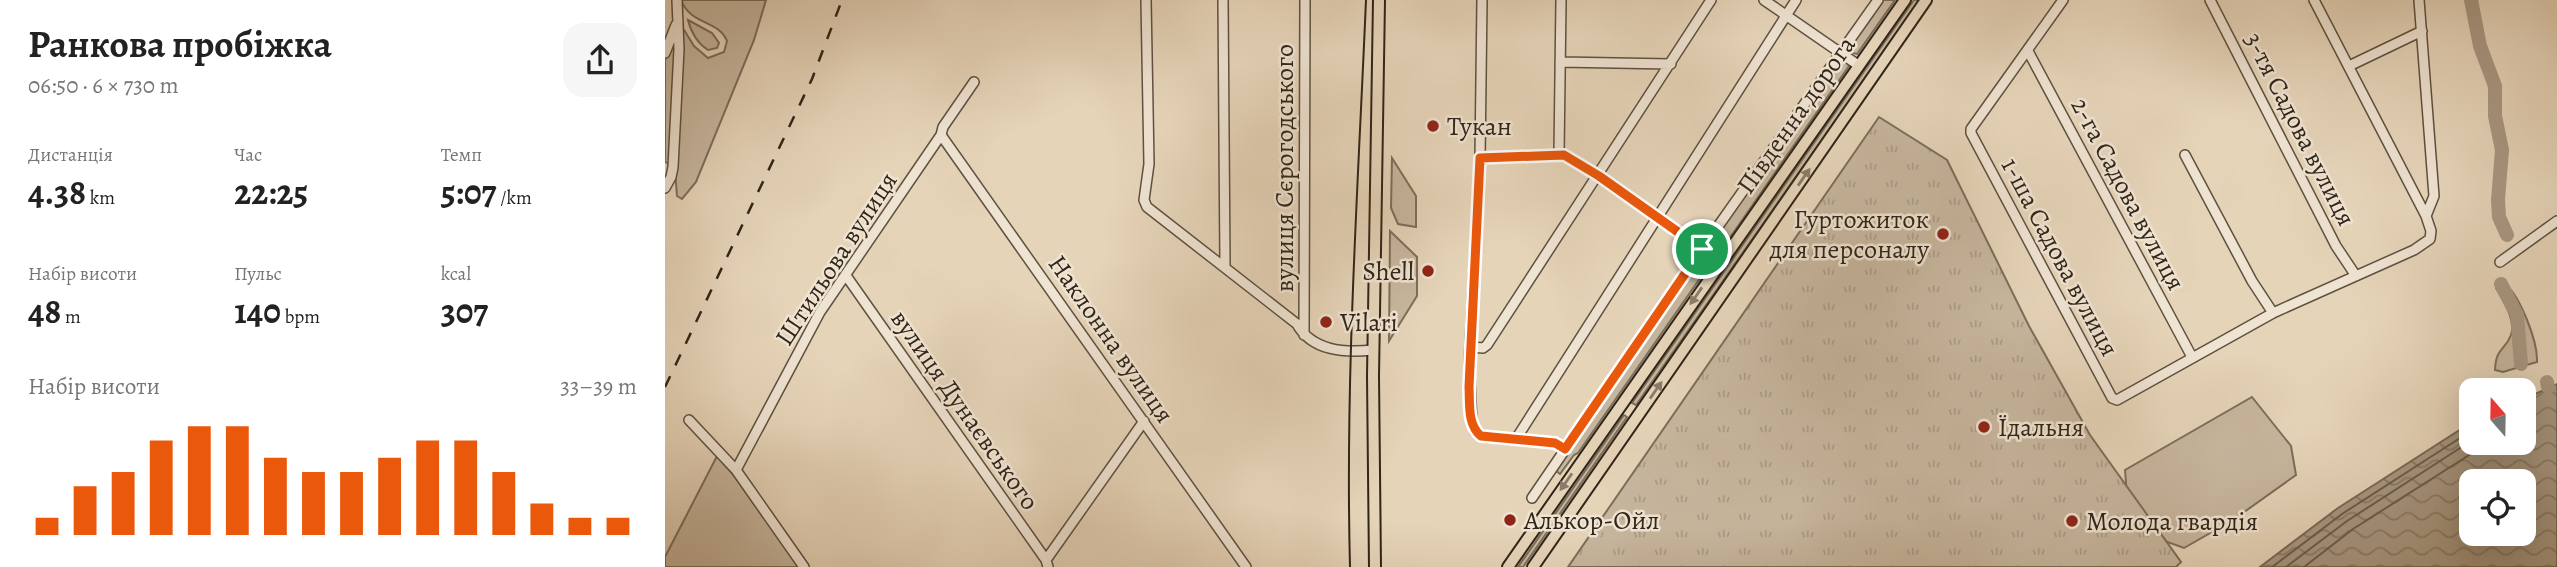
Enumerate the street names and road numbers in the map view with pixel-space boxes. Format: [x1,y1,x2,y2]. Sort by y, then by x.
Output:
street label: 3-тя Садова вулиця [2236,26,2364,232]
street label: Південна дорога [1728,29,1864,201]
street label: вулиця Сєрогодського [1267,44,1302,292]
street label: 2-га Садова вулиця [2063,92,2193,296]
street label: 1-ша Садова вулиця [1993,152,2127,362]
street label: Штильова вулиця [767,165,905,353]
street label: Наклонна вулиця [1040,248,1182,430]
street label: вулиця Дунаєвського [883,303,1047,517]

